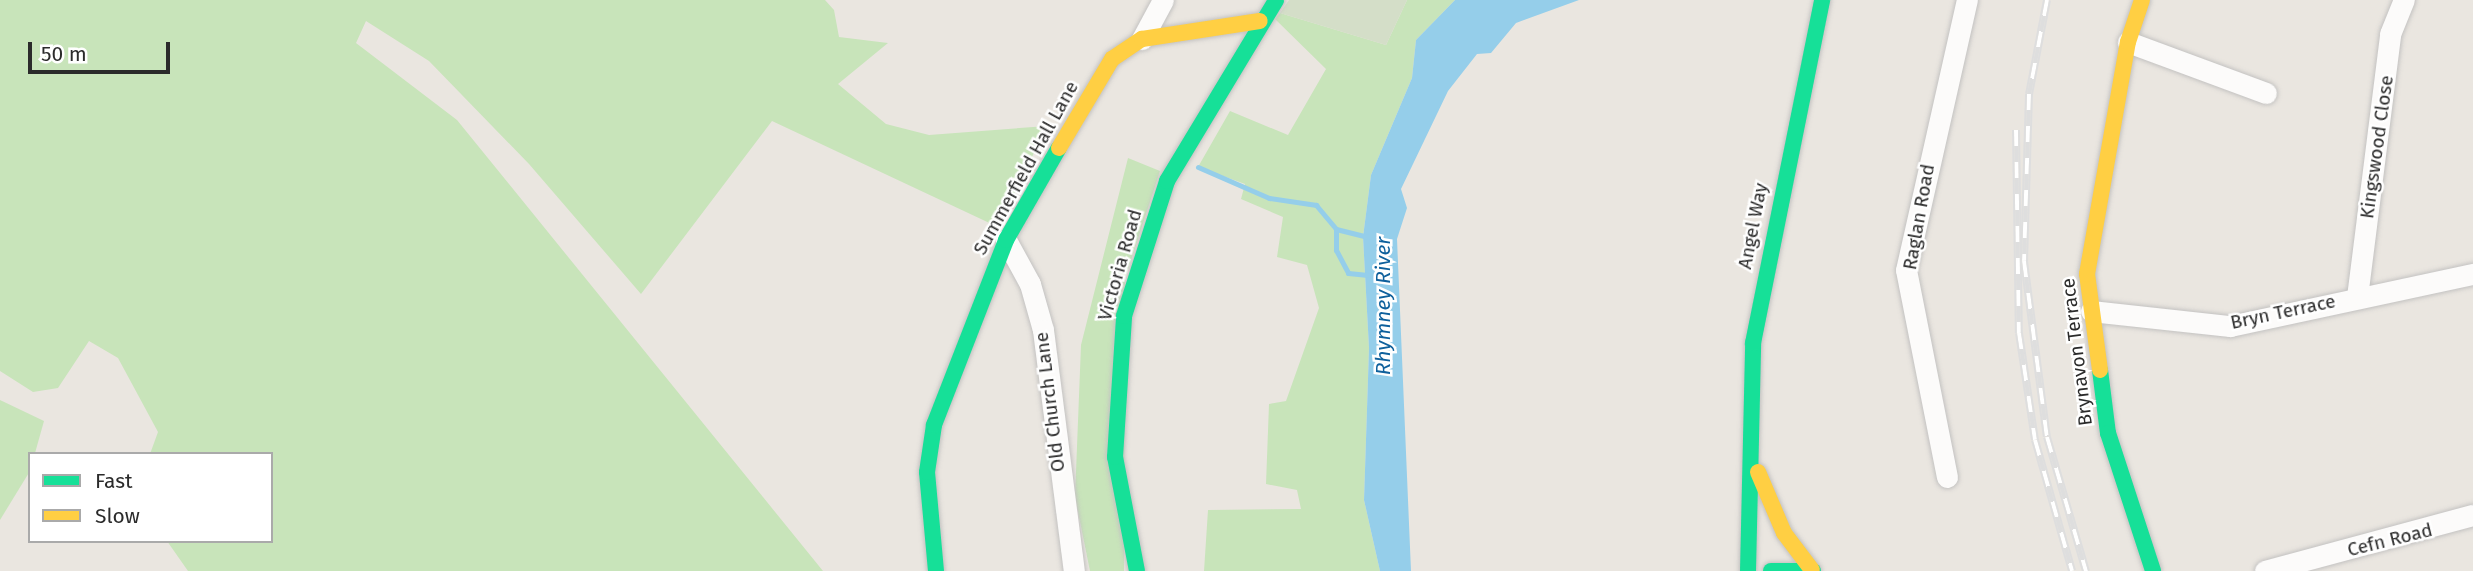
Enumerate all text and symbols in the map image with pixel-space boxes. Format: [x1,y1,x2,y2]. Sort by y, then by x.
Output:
scale bar [32,28,173,72]
text: 50 m [41,41,87,67]
street label: Kingswood Close [2356,74,2398,220]
street label: Summerfield Hall Lane [969,77,1083,259]
street label: Raglan Road [1898,162,1940,272]
street label: Angel Way [1734,181,1772,271]
street label: Victoria Road [1093,207,1147,323]
water label: Rhymney River [1370,237,1396,375]
street label: Brynavon Terrace [2057,277,2097,427]
street label: Bryn Terrace [2228,290,2338,334]
street label: Old Church Lane [1030,331,1070,473]
legend [28,452,273,543]
text: Fast [95,468,133,494]
text: Slow [95,503,140,529]
street label: Cefn Road [2345,518,2435,562]

